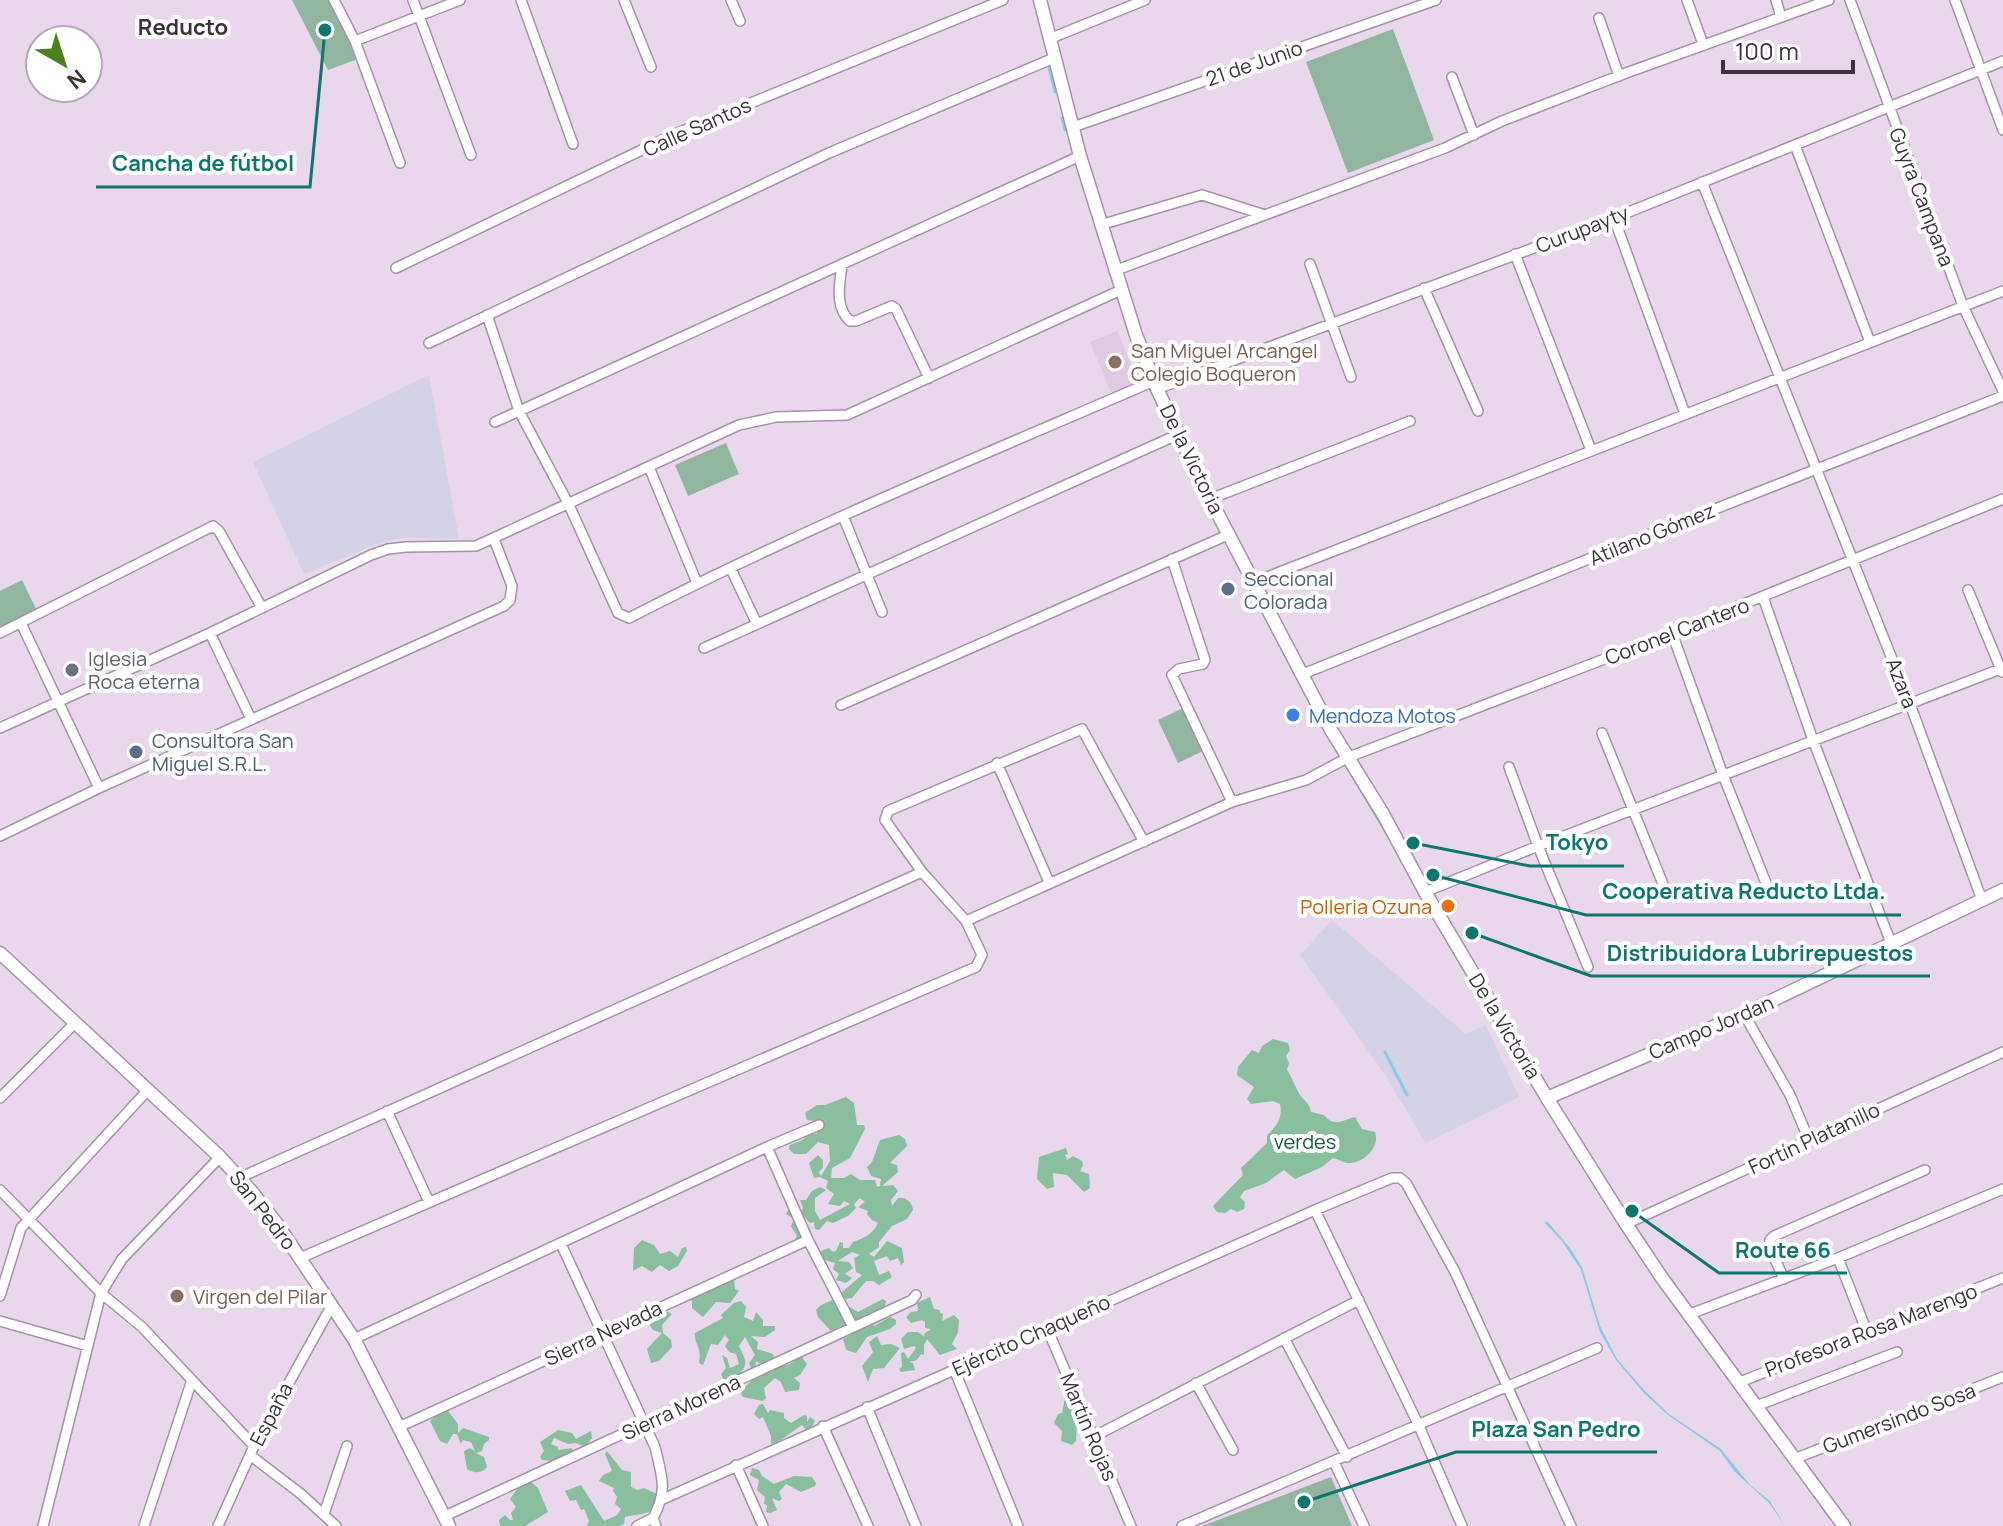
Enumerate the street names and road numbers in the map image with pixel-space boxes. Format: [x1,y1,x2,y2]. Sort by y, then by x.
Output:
street label: 21 de Junio [1202,34,1306,92]
street label: Calle Santos [639,91,755,163]
street label: Guyra Campana [1883,124,1961,270]
street label: Curupayty [1532,199,1633,259]
street label: De la Victoria [1154,400,1230,518]
street label: Atilano Gómez [1585,496,1719,572]
street label: Coronel Cantero [1601,591,1753,671]
street label: Azara [1880,654,1924,712]
street label: De la Victoria [1463,968,1547,1084]
street label: Campo Jordan [1645,989,1777,1065]
street label: Fortín Platanillo [1744,1096,1884,1180]
street label: San Pedro [224,1165,303,1255]
street label: Profesora Rosa Marengo [1761,1277,1981,1383]
street label: Ejército Chaqueño [948,1288,1114,1382]
street label: Sierra Nevada [540,1294,666,1372]
street label: Sierra Morena [617,1368,745,1446]
street label: Martín Rojas [1054,1369,1124,1485]
street label: Gumersindo Sosa [1819,1376,1979,1460]
street label: España [243,1378,299,1450]

